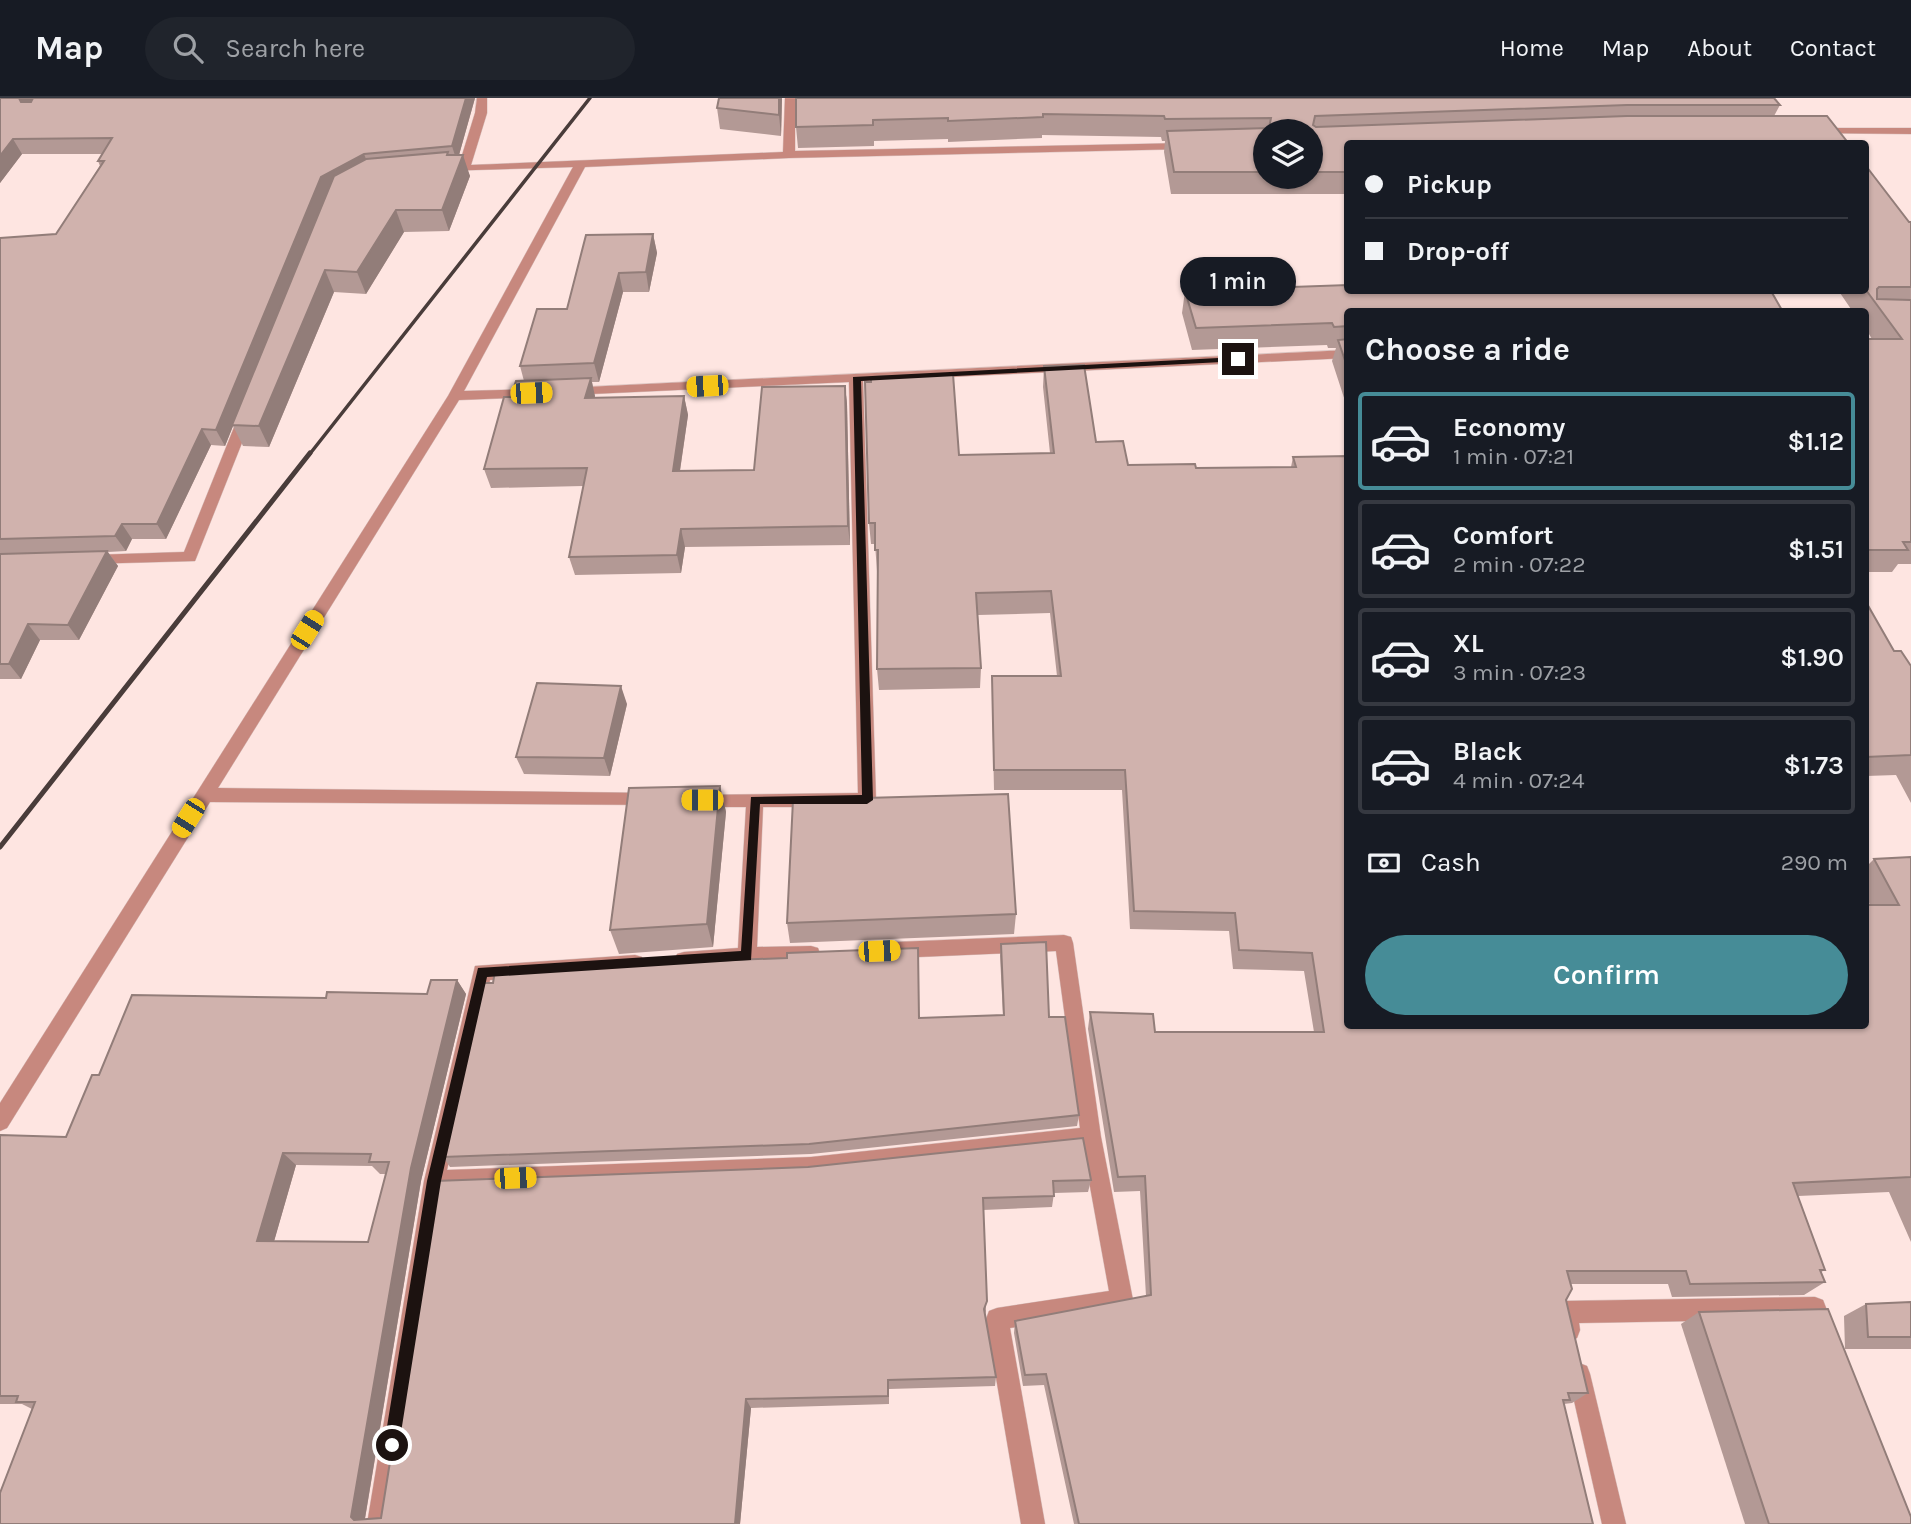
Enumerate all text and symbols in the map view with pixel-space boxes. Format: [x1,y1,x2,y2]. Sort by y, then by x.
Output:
search box [145,17,635,80]
text: Map [35,29,103,67]
icon: search [169,29,207,67]
text: Search here [225,33,365,64]
text: Home [1500,34,1564,62]
text: Map [1602,34,1649,62]
text: About [1687,34,1752,62]
text: Contact [1790,34,1876,62]
map controls [1253,119,1323,189]
button: layers [1253,119,1323,189]
text: Pickup [1407,169,1492,200]
text: Drop-off [1407,236,1509,267]
callout: 1 min [1180,258,1296,306]
text: 1 min [1209,268,1267,295]
text: Choose a ride [1365,331,1570,368]
route end [1222,343,1254,375]
car [686,374,729,398]
car [510,382,553,404]
icon: car [1369,410,1432,473]
text: Economy [1453,412,1565,443]
text: $1.12 [1787,426,1844,457]
text: 1 min · 07:21 [1453,443,1574,470]
icon: car [1369,518,1432,581]
text: Comfort [1453,520,1554,551]
text: $1.51 [1788,534,1844,565]
text: 2 min · 07:22 [1453,551,1585,578]
car [287,607,328,653]
icon: car [1369,626,1432,689]
text: XL [1453,628,1484,659]
text: $1.90 [1780,642,1844,673]
text: 3 min · 07:23 [1453,659,1586,686]
icon: car [1369,734,1432,797]
text: Black [1453,736,1522,767]
text: $1.73 [1783,750,1844,781]
text: 4 min · 07:24 [1453,767,1585,794]
car [682,790,724,811]
car [168,795,209,841]
icon: cash [1365,844,1403,882]
text: Cash [1421,847,1481,878]
text: 290 m [1781,849,1848,876]
button: Confirm [1365,935,1848,1015]
car [858,940,901,962]
car [494,1167,537,1189]
route start [376,1429,408,1461]

